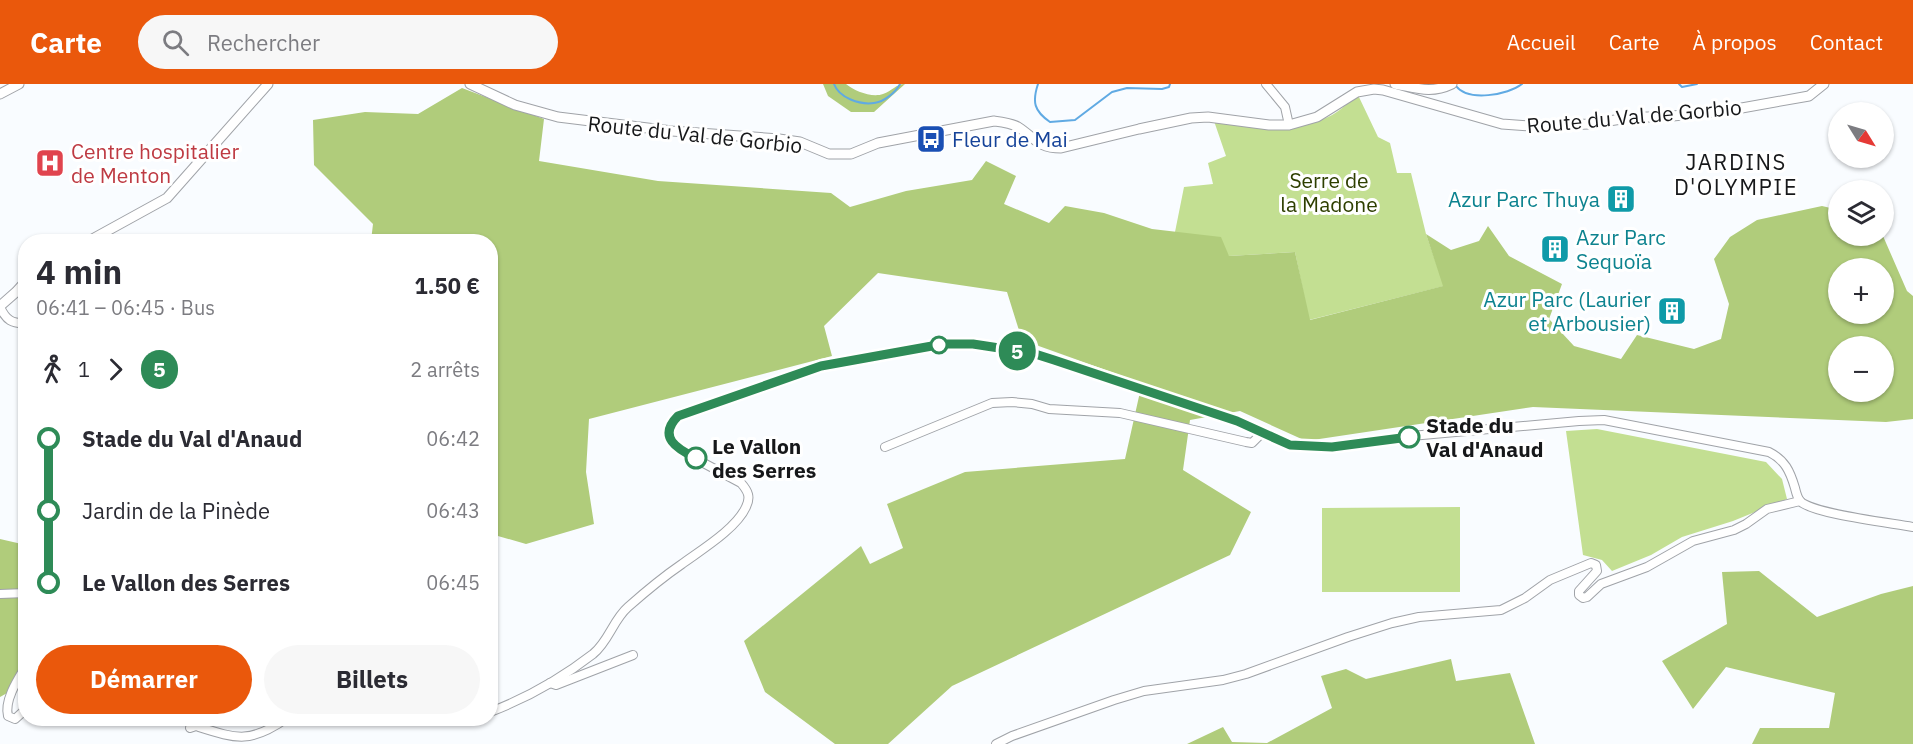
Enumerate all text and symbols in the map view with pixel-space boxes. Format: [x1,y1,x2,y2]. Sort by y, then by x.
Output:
search box [138,15,558,69]
text: Carte [30,24,102,61]
icon: search [159,26,192,59]
text: Rechercher [207,28,320,57]
text: Accueil [1507,28,1576,56]
text: Carte [1609,28,1660,56]
text: À propos [1693,28,1777,56]
text: Contact [1810,28,1883,56]
street label: Route du Val de Gorbio [1525,93,1743,139]
north arrow [1828,102,1894,168]
map controls [1828,102,1894,402]
street label: Route du Val de Gorbio [586,109,804,159]
bus stop icon: Fleur de Mai [915,123,947,155]
place label: Fleur de Mai [952,125,1068,153]
place label: Centre hospitalier de Menton [71,137,239,189]
hospital icon: Centre hospitalier de Menton [34,147,66,179]
district label: JARDINS D'OLYMPIE [1674,147,1798,201]
park label: Serre de la Madone [1280,166,1378,218]
button: layers [1828,180,1894,246]
building icon: Azur Parc Thuya [1605,183,1637,215]
place label: Azur Parc Thuya [1448,185,1600,213]
place label: Azur Parc Sequoïa [1576,223,1666,275]
building icon: Azur Parc Sequoïa [1539,233,1571,265]
text: 4 min [36,250,122,293]
button: + [1828,258,1894,324]
text: 1.50 € [415,271,480,300]
place label: Azur Parc (Laurier et Arbousier) [1483,285,1651,337]
text: 06:41 – 06:45 · Bus [36,294,215,321]
building icon: Azur Parc (Laurier et Arbousier) [1656,295,1688,327]
line badge: 5 [998,332,1036,370]
unlabelled marker [930,336,948,354]
button: − [1828,336,1894,402]
text: 5 [1011,337,1023,365]
icon: walk [36,353,69,386]
icon: forward [99,353,132,386]
text: 5 [153,355,166,383]
text: 1 [78,356,90,383]
text: 2 arrêts [410,356,480,383]
place label: Stade du Val d'Anaud [1426,411,1544,463]
text: Stade du Val d'Anaud [82,424,302,453]
text: 06:42 [426,425,480,452]
marker: Stade du Val d'Anaud [1398,426,1420,448]
place label: Le Vallon des Serres [712,432,816,484]
marker: Le Vallon des Serres [685,447,707,469]
text: Jardin de la Pinède [82,496,270,525]
text: 06:43 [426,497,480,524]
text: Le Vallon des Serres [82,568,290,597]
text: 06:45 [426,569,480,596]
button: Démarrer [36,645,252,714]
button: Billets [264,645,480,714]

